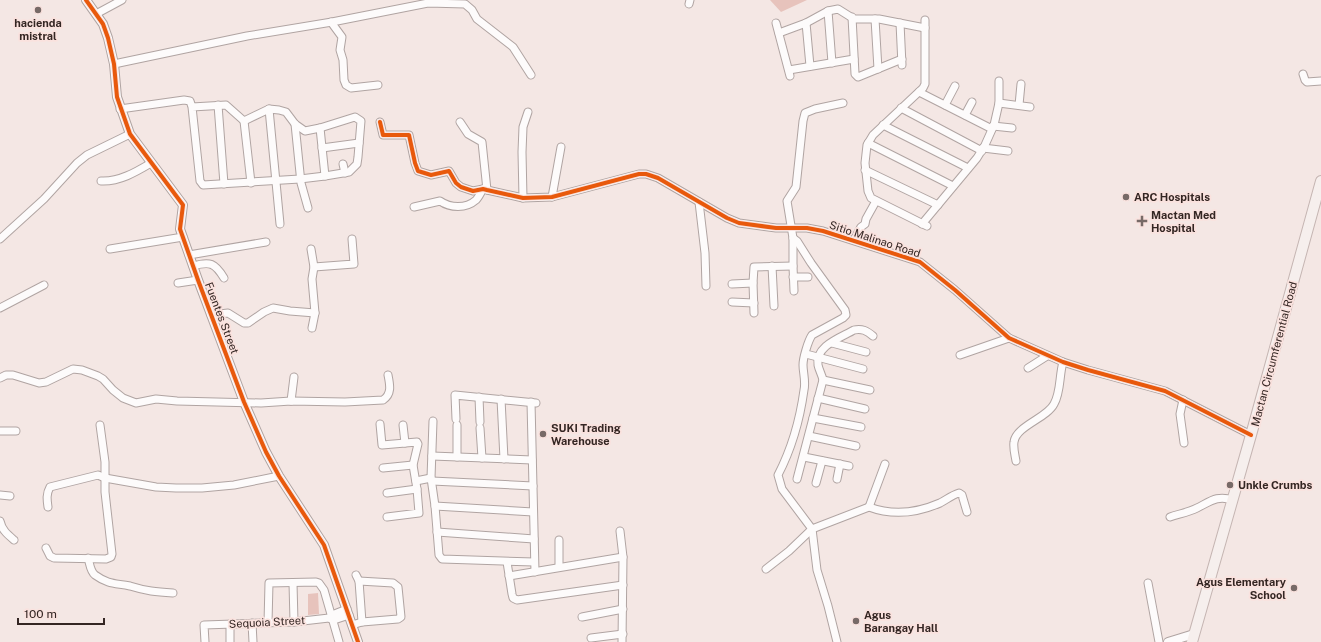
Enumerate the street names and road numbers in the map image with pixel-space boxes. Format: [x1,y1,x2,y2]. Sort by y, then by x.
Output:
street label: Sitio Malinao Road [828,219,922,259]
street label: Fuentes Street [203,280,241,356]
street label: Mactan Circumferential Road [1249,280,1299,428]
street label: Sequoia Street [229,614,305,630]

